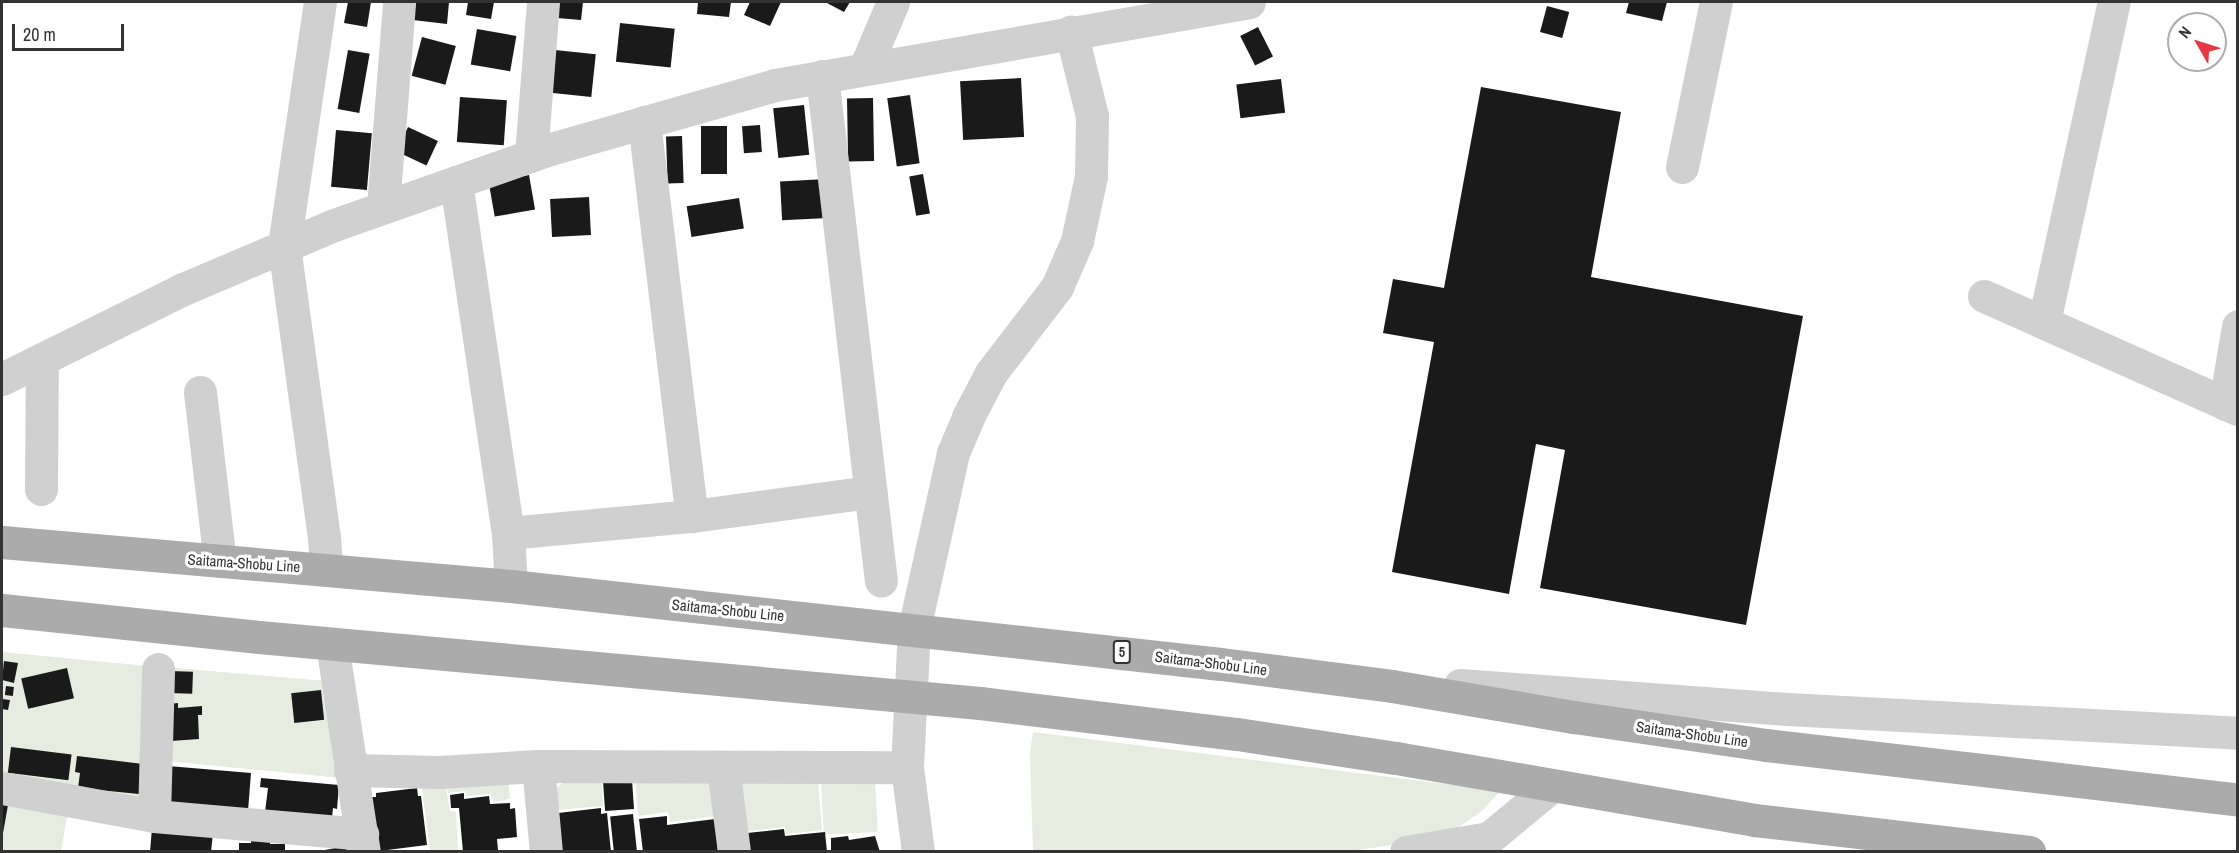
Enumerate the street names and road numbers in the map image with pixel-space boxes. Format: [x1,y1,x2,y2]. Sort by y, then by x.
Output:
street label: Saitama-Shobu Line [187,550,301,576]
street label: Saitama-Shobu Line [671,595,785,625]
road number: 5 [1112,641,1132,663]
street label: Saitama-Shobu Line [1154,647,1268,679]
street label: Saitama-Shobu Line [1635,717,1749,751]

